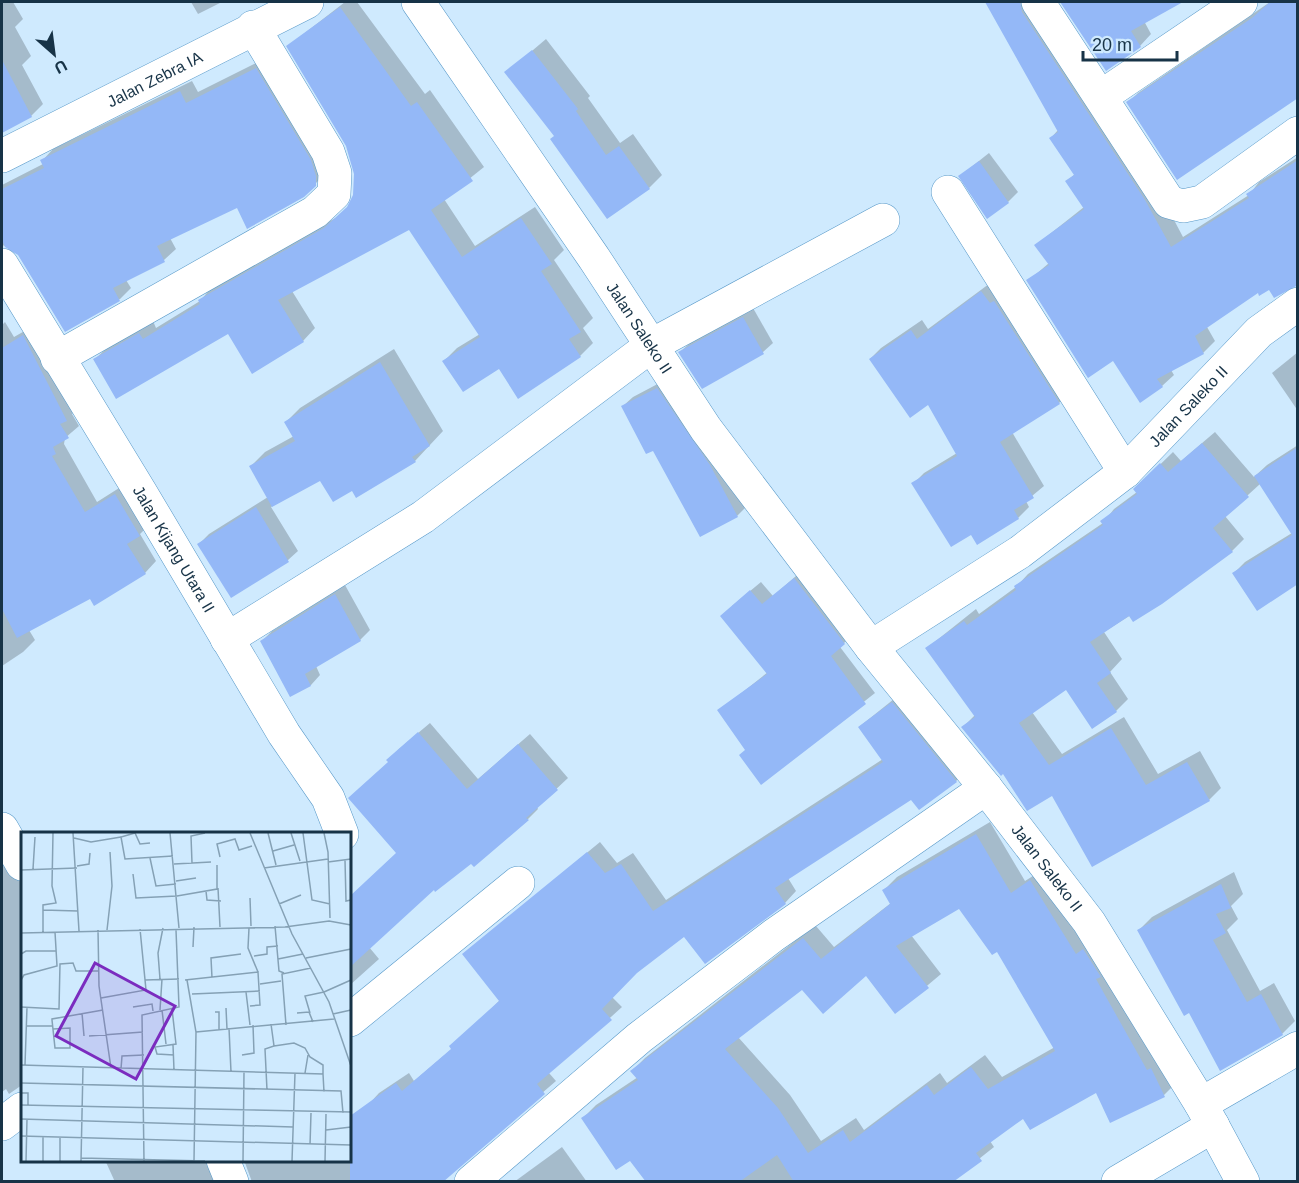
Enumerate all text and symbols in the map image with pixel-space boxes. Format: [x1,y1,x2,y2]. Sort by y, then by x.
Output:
north arrow [24,24,84,84]
scale bar [1083,24,1178,62]
text: 20 m [1092,35,1132,55]
street label: Jalan Zebra IA [105,48,205,110]
text: U [52,57,70,77]
street label: Jalan Saleko II [603,279,675,377]
street label: Jalan Saleko II [1146,363,1231,450]
street label: Jalan Kijang Utara II [130,483,218,615]
street label: Jalan Saleko II [1008,821,1086,915]
inset map [21,832,351,1162]

